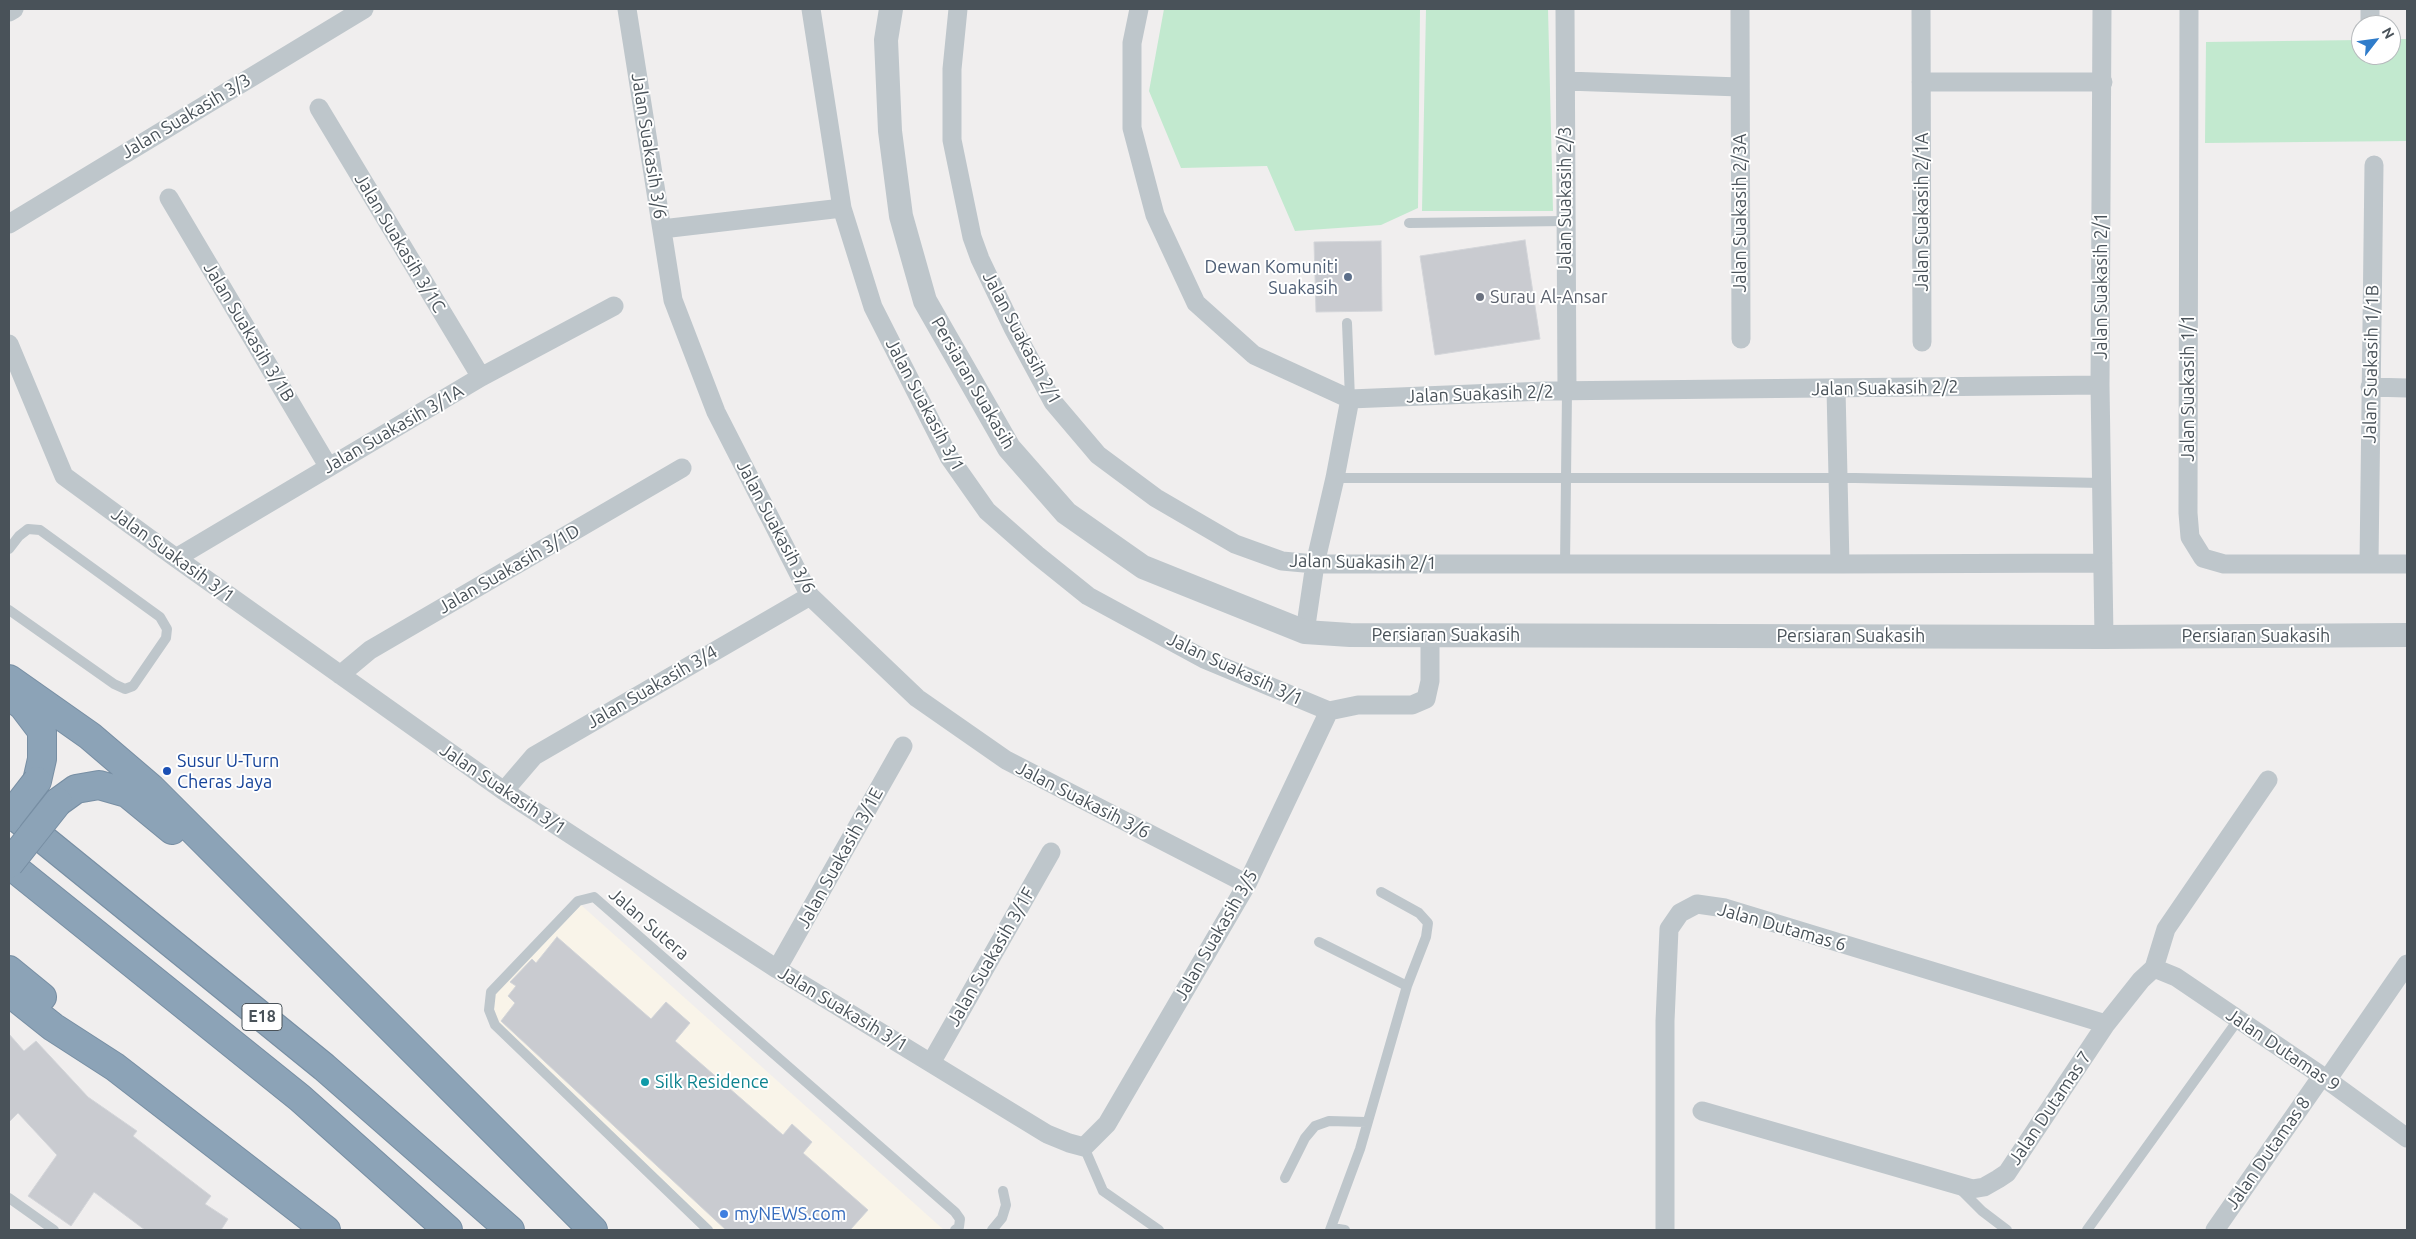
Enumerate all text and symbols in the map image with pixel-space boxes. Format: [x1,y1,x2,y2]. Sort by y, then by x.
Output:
north arrow [2351,15,2401,65]
text: N [2379,24,2398,42]
street label: Jalan Suakasih 3/3 [117,69,255,163]
street label: Jalan Suakasih 3/6 [627,72,671,220]
street label: Jalan Suakasih 2/3 [1554,126,1576,274]
street label: Jalan Suakasih 2/1A [1911,132,1933,292]
street label: Jalan Suakasih 2/3A [1729,133,1751,293]
street label: Jalan Suakasih 3/1C [350,170,450,316]
street label: Jalan Suakasih 2/1 [2090,212,2112,360]
place label: Dewan Komuniti Suakasih [1205,256,1338,298]
street label: Jalan Suakasih 3/1B [199,258,299,406]
street label: Jalan Suakasih 2/1 [978,268,1066,408]
marker: Dewan Komuniti Suakasih [1342,271,1354,283]
street label: Jalan Suakasih 1/1B [2359,284,2383,444]
place label: Surau Al-Ansar [1490,286,1608,308]
marker: Surau Al-Ansar [1474,291,1486,303]
street label: Persiaran Suakasih [926,313,1020,453]
street label: Jalan Suakasih 1/1 [2177,314,2199,462]
street label: Jalan Suakasih 3/1 [881,335,969,475]
street label: Jalan Suakasih 2/2 [1811,376,1959,400]
street label: Jalan Suakasih 3/1A [319,380,467,478]
street label: Jalan Suakasih 2/2 [1406,381,1554,407]
street label: Jalan Suakasih 3/6 [732,457,820,597]
street label: Jalan Suakasih 3/1 [107,503,239,607]
street label: Jalan Suakasih 3/1D [434,520,584,618]
street label: Jalan Suakasih 2/1 [1289,550,1437,574]
street label: Persiaran Suakasih [1372,624,1520,646]
street label: Persiaran Suakasih [1777,625,1925,647]
street label: Persiaran Suakasih [2182,625,2330,647]
street label: Jalan Suakasih 3/1 [1164,628,1306,710]
street label: Jalan Suakasih 3/4 [583,641,721,733]
street label: Jalan Suakasih 3/1 [436,739,570,839]
place label: Susur U-Turn Cheras Jaya [177,750,279,792]
street label: Jalan Suakasih 3/6 [1012,757,1154,843]
marker: Susur U-Turn Cheras Jaya [161,765,173,777]
street label: Jalan Suakasih 3/1E [792,784,888,932]
street label: Jalan Suakasih 3/5 [1170,866,1262,1004]
street label: Jalan Sutera [604,883,694,965]
street label: Jalan Suakasih 3/1F [942,884,1040,1030]
street label: Jalan Dutamas 6 [1715,898,1849,956]
street label: Jalan Suakasih 3/1 [774,962,912,1056]
road number: E18 [242,1004,282,1030]
street label: Jalan Dutamas 9 [2222,1004,2344,1096]
street label: Jalan Dutamas 7 [2004,1047,2096,1169]
place label: Silk Residence [655,1071,769,1093]
marker: Silk Residence [639,1076,651,1088]
street label: Jalan Dutamas 8 [2221,1092,2315,1214]
place label: myNEWS.com [734,1203,846,1225]
marker: myNEWS.com [718,1208,730,1220]

